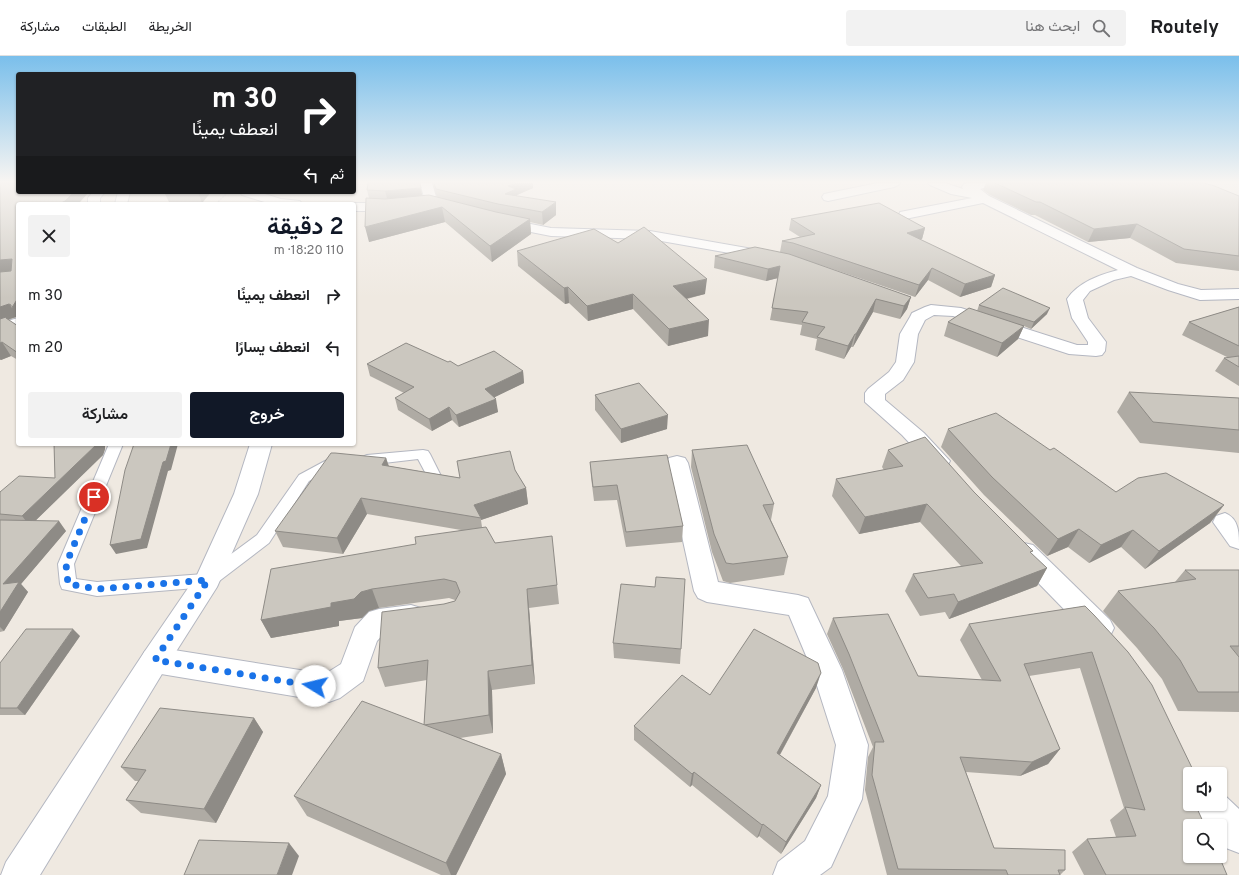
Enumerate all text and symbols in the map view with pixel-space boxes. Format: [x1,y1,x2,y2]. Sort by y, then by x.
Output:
search box [846,10,1126,46]
text: Routely [1150,16,1219,40]
icon: search [1090,17,1112,39]
text: ابحث هنا [1025,18,1080,37]
text: مشاركة [20,19,60,36]
text: الطبقات [82,19,126,36]
text: الخريطة [148,19,192,36]
text: 30 m [212,82,278,118]
icon: right [292,88,344,140]
text: انعطف يمينًا [192,119,278,142]
icon: left [300,164,322,186]
text: ثم [330,166,344,185]
text: 2 دقيقة [267,213,344,243]
button: close [28,215,70,257]
text: 110 m · 18:20 [274,243,344,259]
icon: right [322,285,344,307]
text: 30 m [28,287,63,306]
text: انعطف يمينًا [237,287,310,306]
icon: left [322,337,344,359]
text: 20 m [28,339,63,358]
text: انعطف يسارًا [235,339,310,358]
button: مشاركة [28,392,182,438]
button: خروج [190,392,344,438]
pin [77,480,111,514]
icon: arrive [83,486,105,508]
position arrow [294,665,336,707]
map controls [1183,767,1227,863]
button: sound [1183,767,1227,811]
button: search [1183,819,1227,863]

